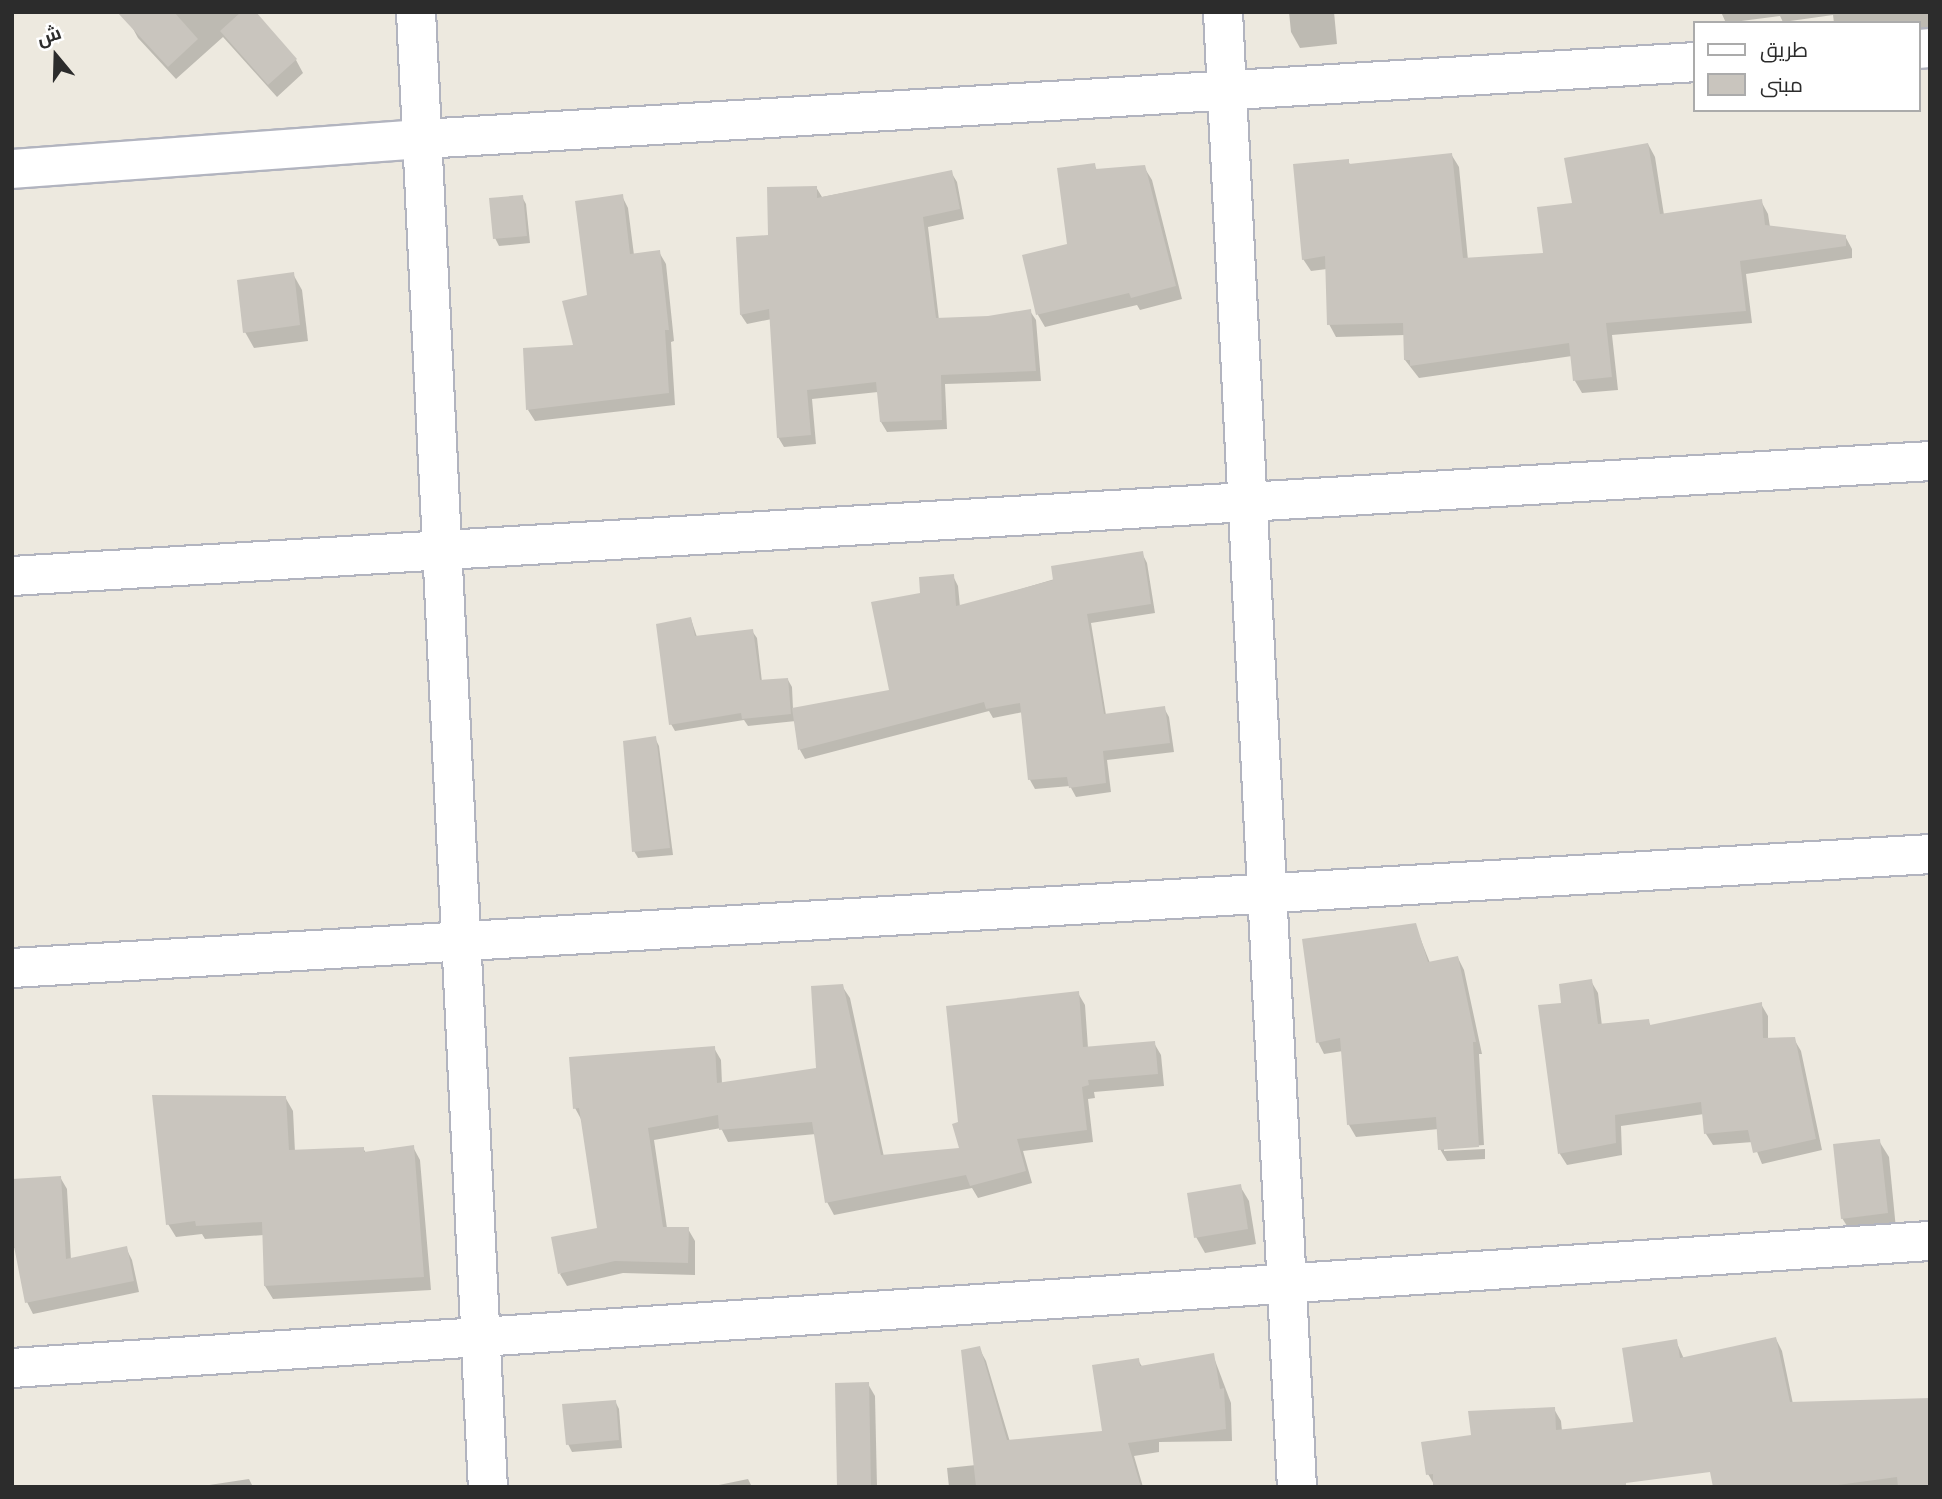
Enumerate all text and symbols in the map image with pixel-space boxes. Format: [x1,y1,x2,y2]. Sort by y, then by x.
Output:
north arrow [21,21,91,91]
legend [1694,21,1921,112]
text: ش [34,22,64,50]
text: طريق [1760,38,1808,61]
text: مبنى [1760,73,1803,96]

